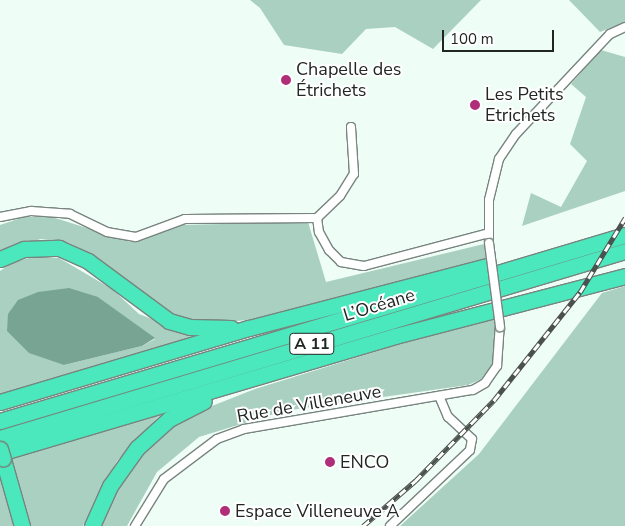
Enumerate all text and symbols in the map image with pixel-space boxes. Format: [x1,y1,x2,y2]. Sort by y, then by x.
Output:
scale bar [445,20,558,52]
text: 100 m [450,29,494,49]
place label: Chapelle des Étrichets [296,59,401,102]
marker: Chapelle des Étrichets [280,74,292,86]
place label: Les Petits Etrichets [485,84,564,126]
marker: Les Petits Etrichets [469,99,481,111]
street label: L’Océane [341,284,417,326]
road number: A 11 [288,330,336,358]
street label: Rue de Villeneuve [235,381,383,427]
place label: ENCO [340,451,389,473]
marker: ENCO [324,456,336,468]
place label: Espace Villeneuve A [235,500,399,522]
marker: Espace Villeneuve A [219,505,231,517]

